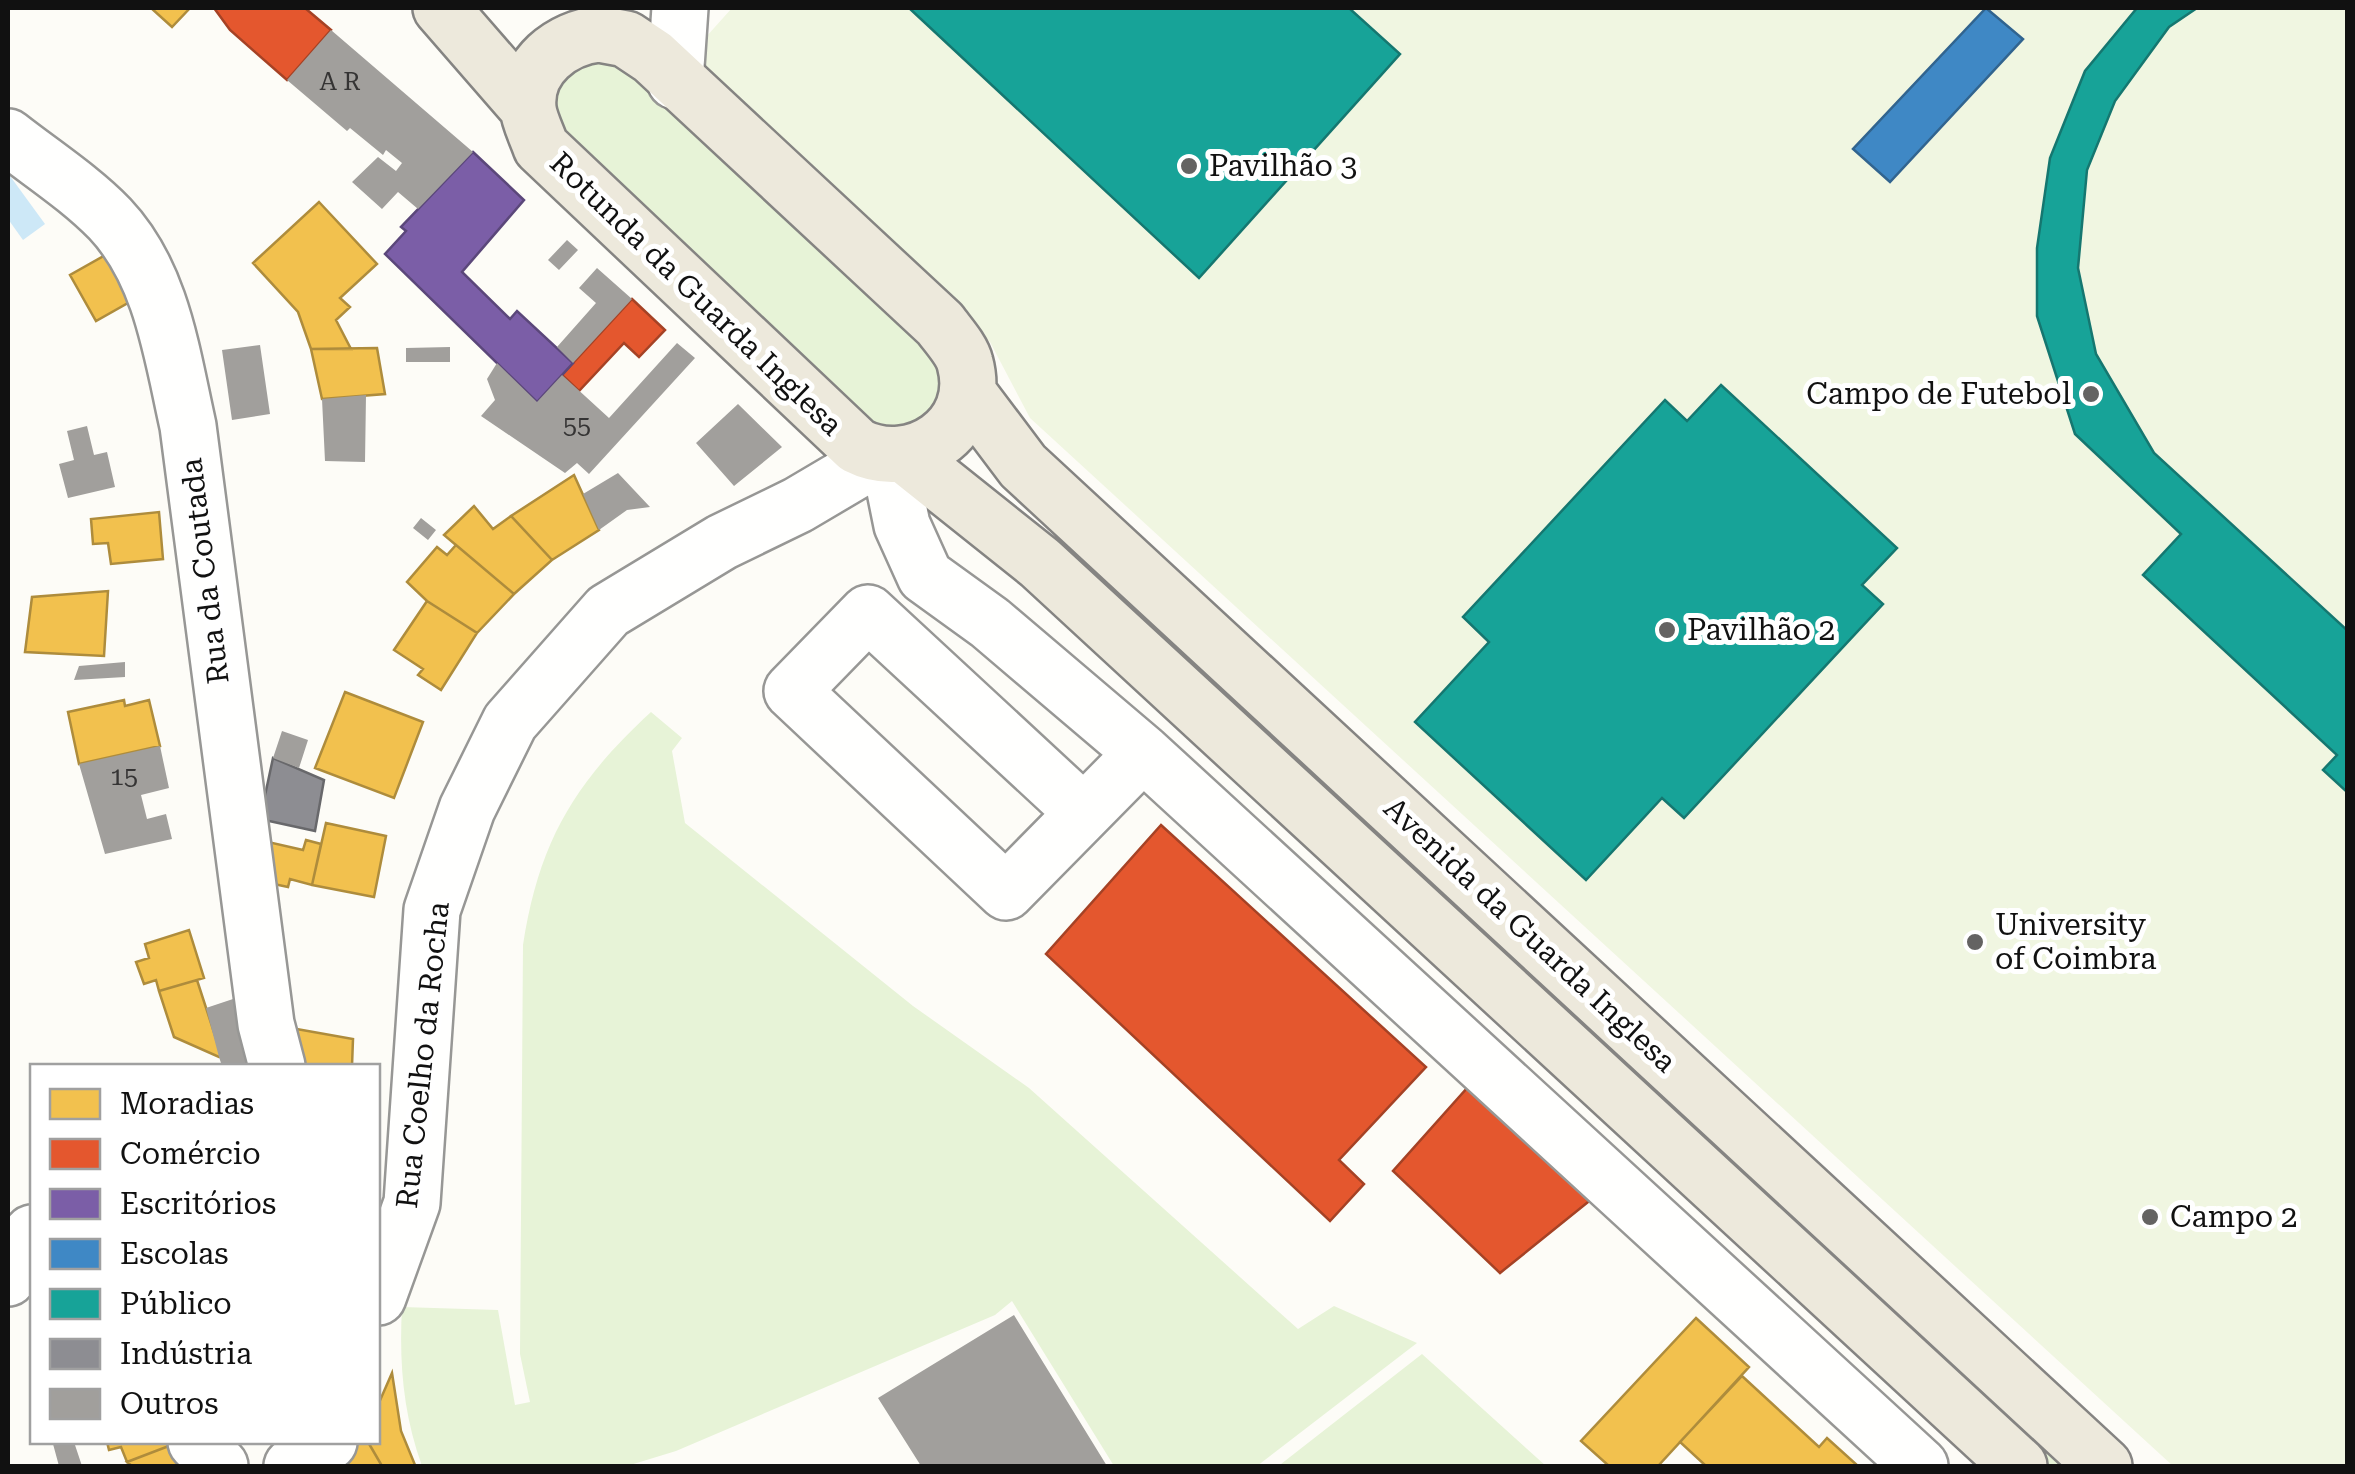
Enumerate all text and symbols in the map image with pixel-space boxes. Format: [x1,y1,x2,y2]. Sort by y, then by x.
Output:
house number: A R [319,67,361,96]
street label: Rotunda da Guarda Inglesa [543,145,850,442]
place label: Pavilhão 3 [1209,148,1357,183]
marker: Pavilhão 3 [1178,155,1200,177]
place label: Campo de Futebol [1806,376,2071,411]
marker: Campo de Futebol [2080,383,2102,405]
house number: 55 [563,411,591,440]
street label: Rua da Coutada [173,456,236,686]
place label: Pavilhão 2 [1687,612,1835,647]
marker: Pavilhão 2 [1656,619,1678,641]
house number: 15 [110,762,138,791]
street label: Avenida da Guarda Inglesa [1377,790,1684,1079]
street label: Rua Coelho da Rocha [389,900,456,1210]
place label: University of Coimbra [1995,907,2157,976]
marker: University of Coimbra [1964,931,1986,953]
legend [30,1064,380,1444]
text: Moradias [120,1086,254,1121]
text: Comércio [120,1136,261,1171]
text: Escritórios [120,1186,276,1221]
place label: Campo 2 [2170,1199,2298,1234]
marker: Campo 2 [2139,1206,2161,1228]
text: Escolas [120,1236,229,1271]
text: Público [120,1286,232,1321]
text: Indústria [120,1336,252,1371]
text: Outros [120,1386,218,1421]

